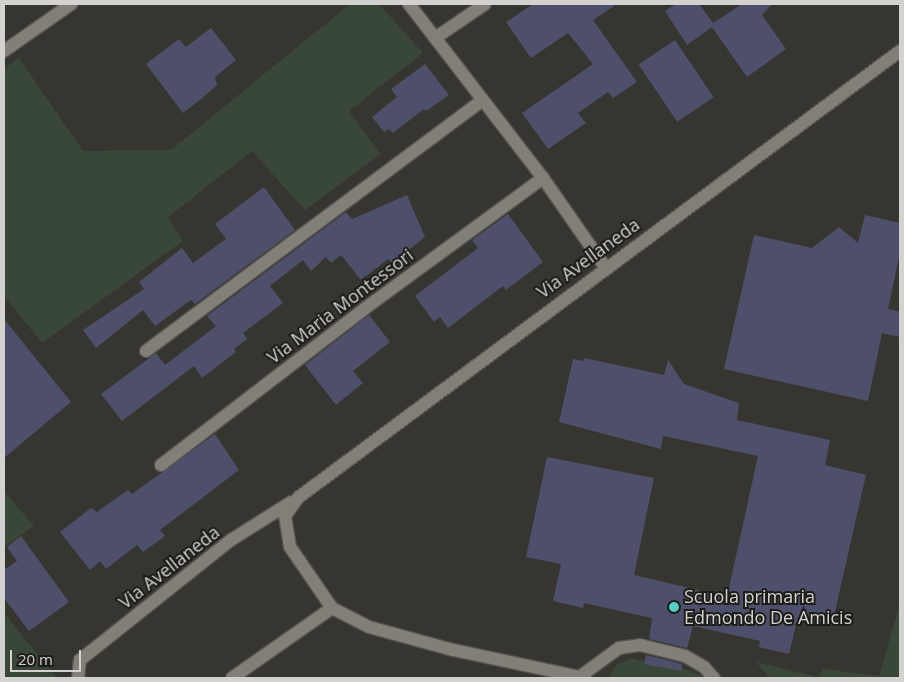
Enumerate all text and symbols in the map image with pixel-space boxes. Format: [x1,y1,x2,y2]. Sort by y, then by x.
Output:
street label: Via Avellaneda [532,214,644,302]
street label: Via Maria Montessori [263,244,417,368]
street label: Via Avellaneda [114,521,224,613]
place label: Scuola primaria Edmondo De Amicis [684,586,852,628]
marker: Scuola primaria Edmondo De Amicis [668,601,680,613]
scale bar [12,640,84,672]
text: 20 m [18,649,53,669]

